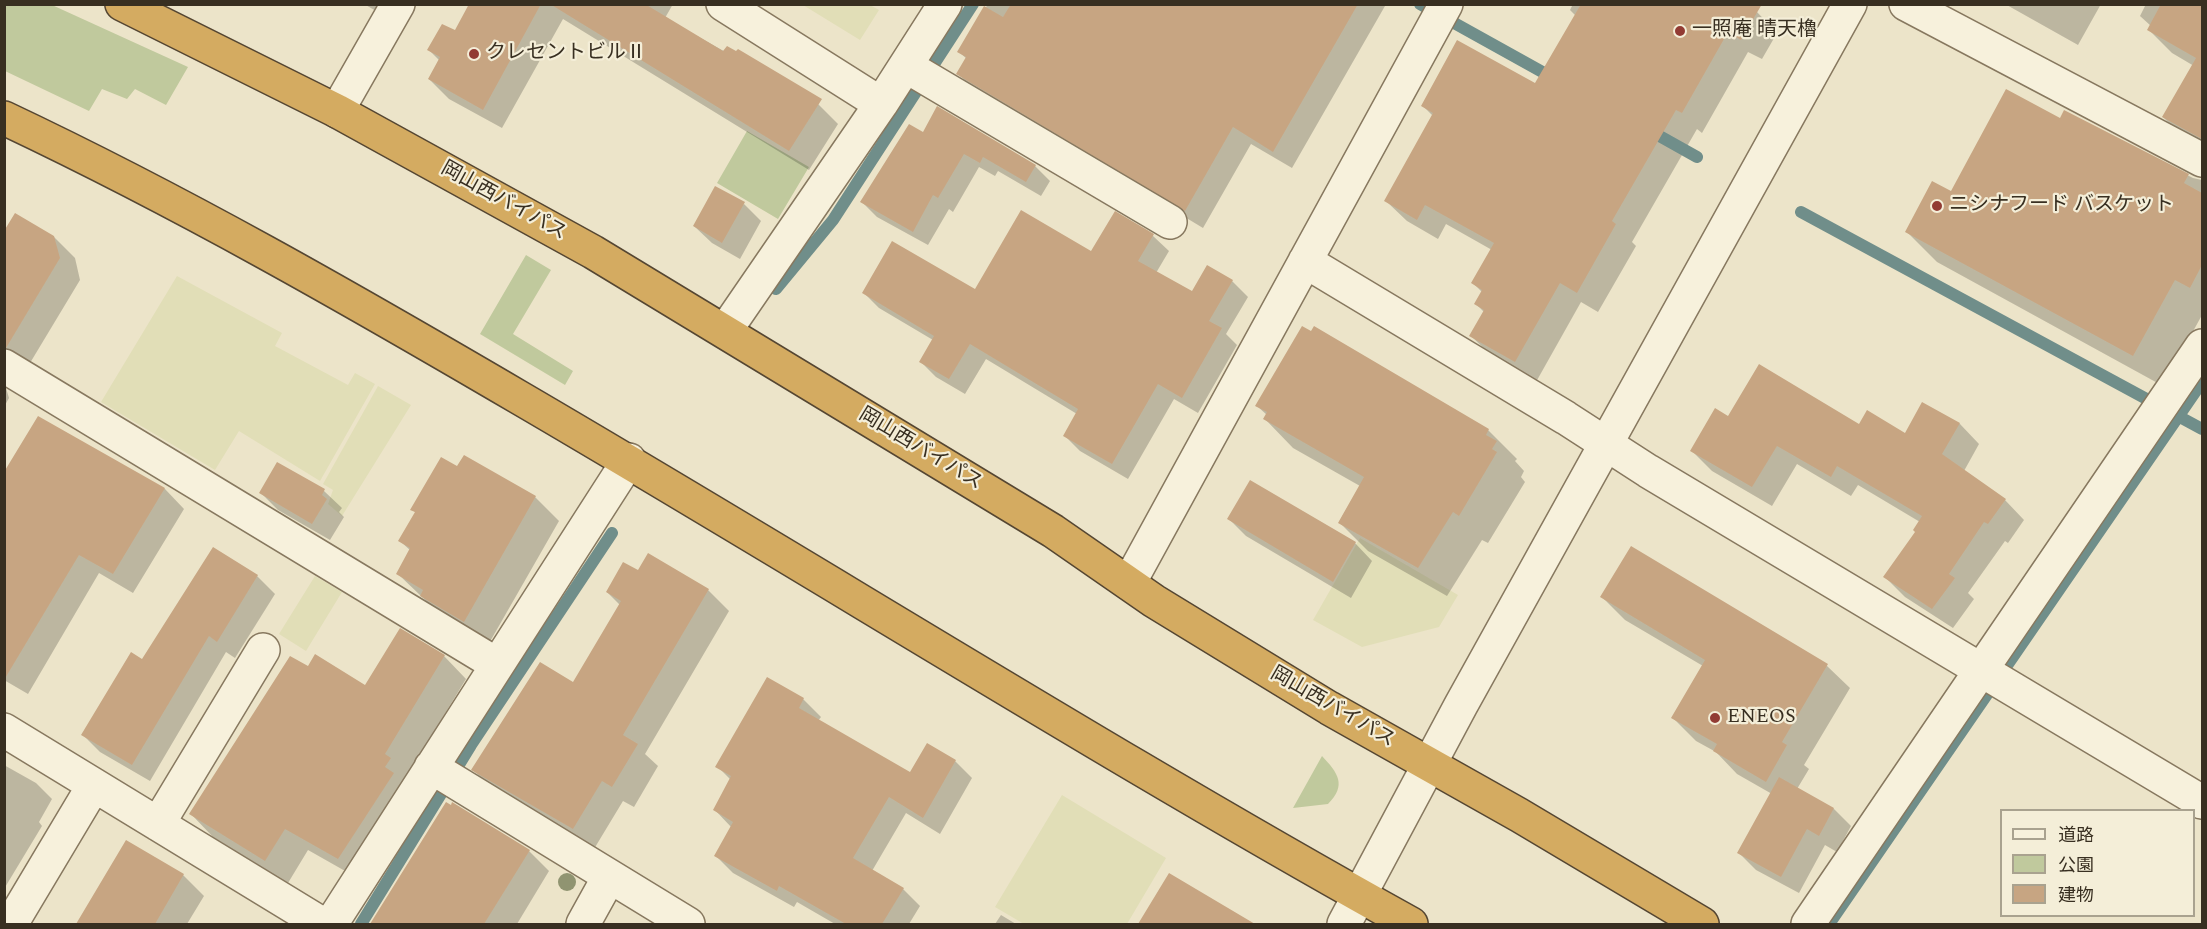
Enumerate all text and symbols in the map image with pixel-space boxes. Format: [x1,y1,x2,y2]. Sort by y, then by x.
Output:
place label: 一照庵 晴天櫓 [1692,19,1817,43]
marker: 一照庵 晴天櫓 [1673,24,1687,38]
place label: クレセントビルⅡ [486,42,646,66]
marker: クレセントビルⅡ [467,47,481,61]
street label: 岡山西バイパス [436,158,570,246]
place label: ニシナフード バスケット [1949,194,2174,218]
marker: ニシナフード バスケット [1930,199,1944,213]
street label: 岡山西バイパス [854,404,986,496]
street label: 岡山西バイパス [1265,663,1399,753]
place label: ENEOS [1727,706,1796,730]
marker: ENEOS [1708,711,1722,725]
legend [2000,809,2195,917]
text: 道路 [2058,822,2094,849]
text: 公園 [2058,852,2094,879]
text: 建物 [2058,882,2094,909]

